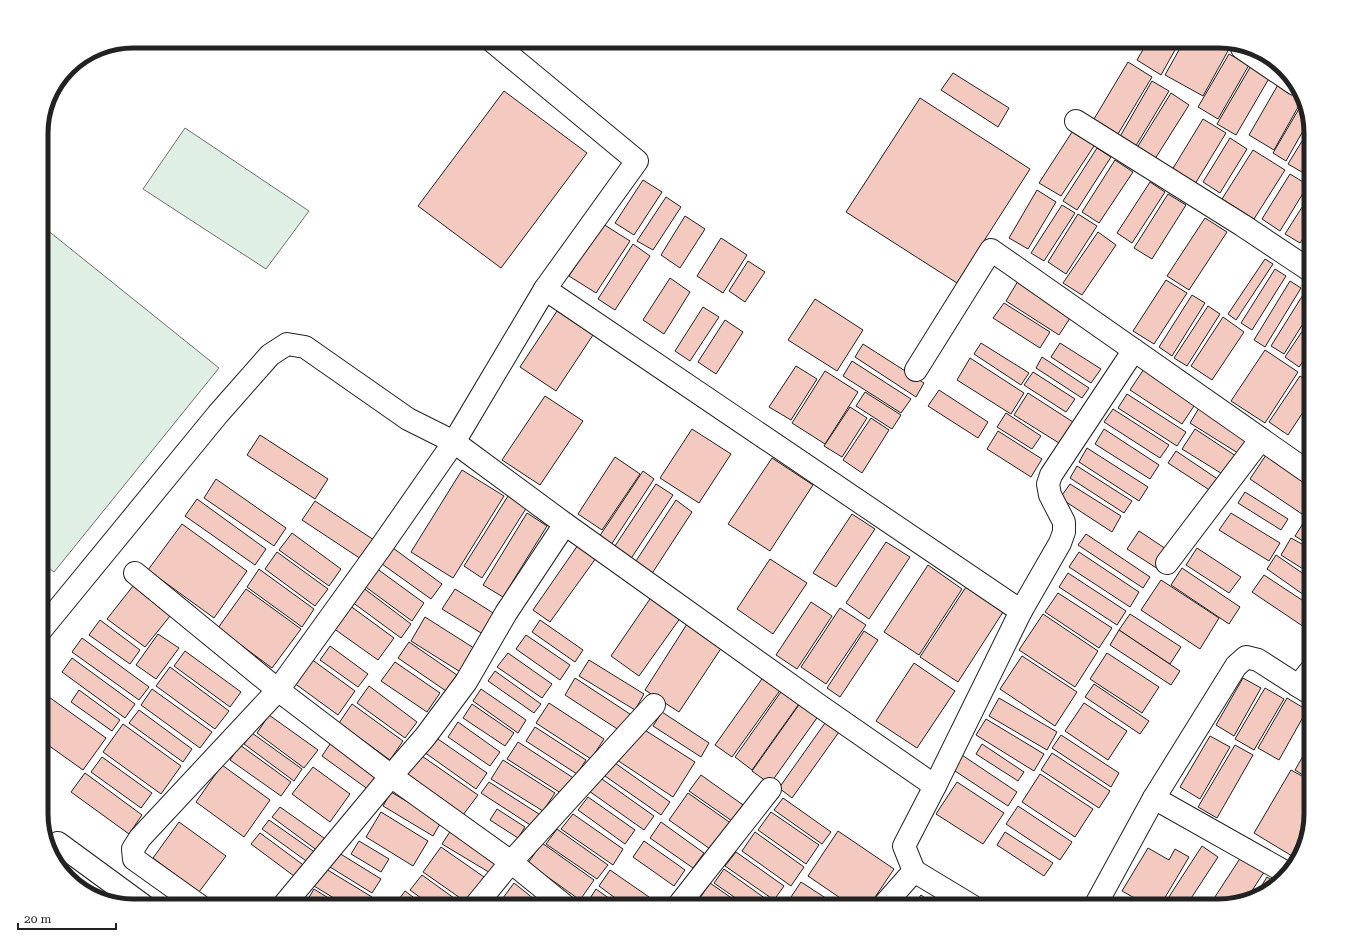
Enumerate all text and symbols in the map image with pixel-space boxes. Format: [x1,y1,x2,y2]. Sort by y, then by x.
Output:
scale bar [18,905,116,931]
text: 20 m [24,912,51,926]

